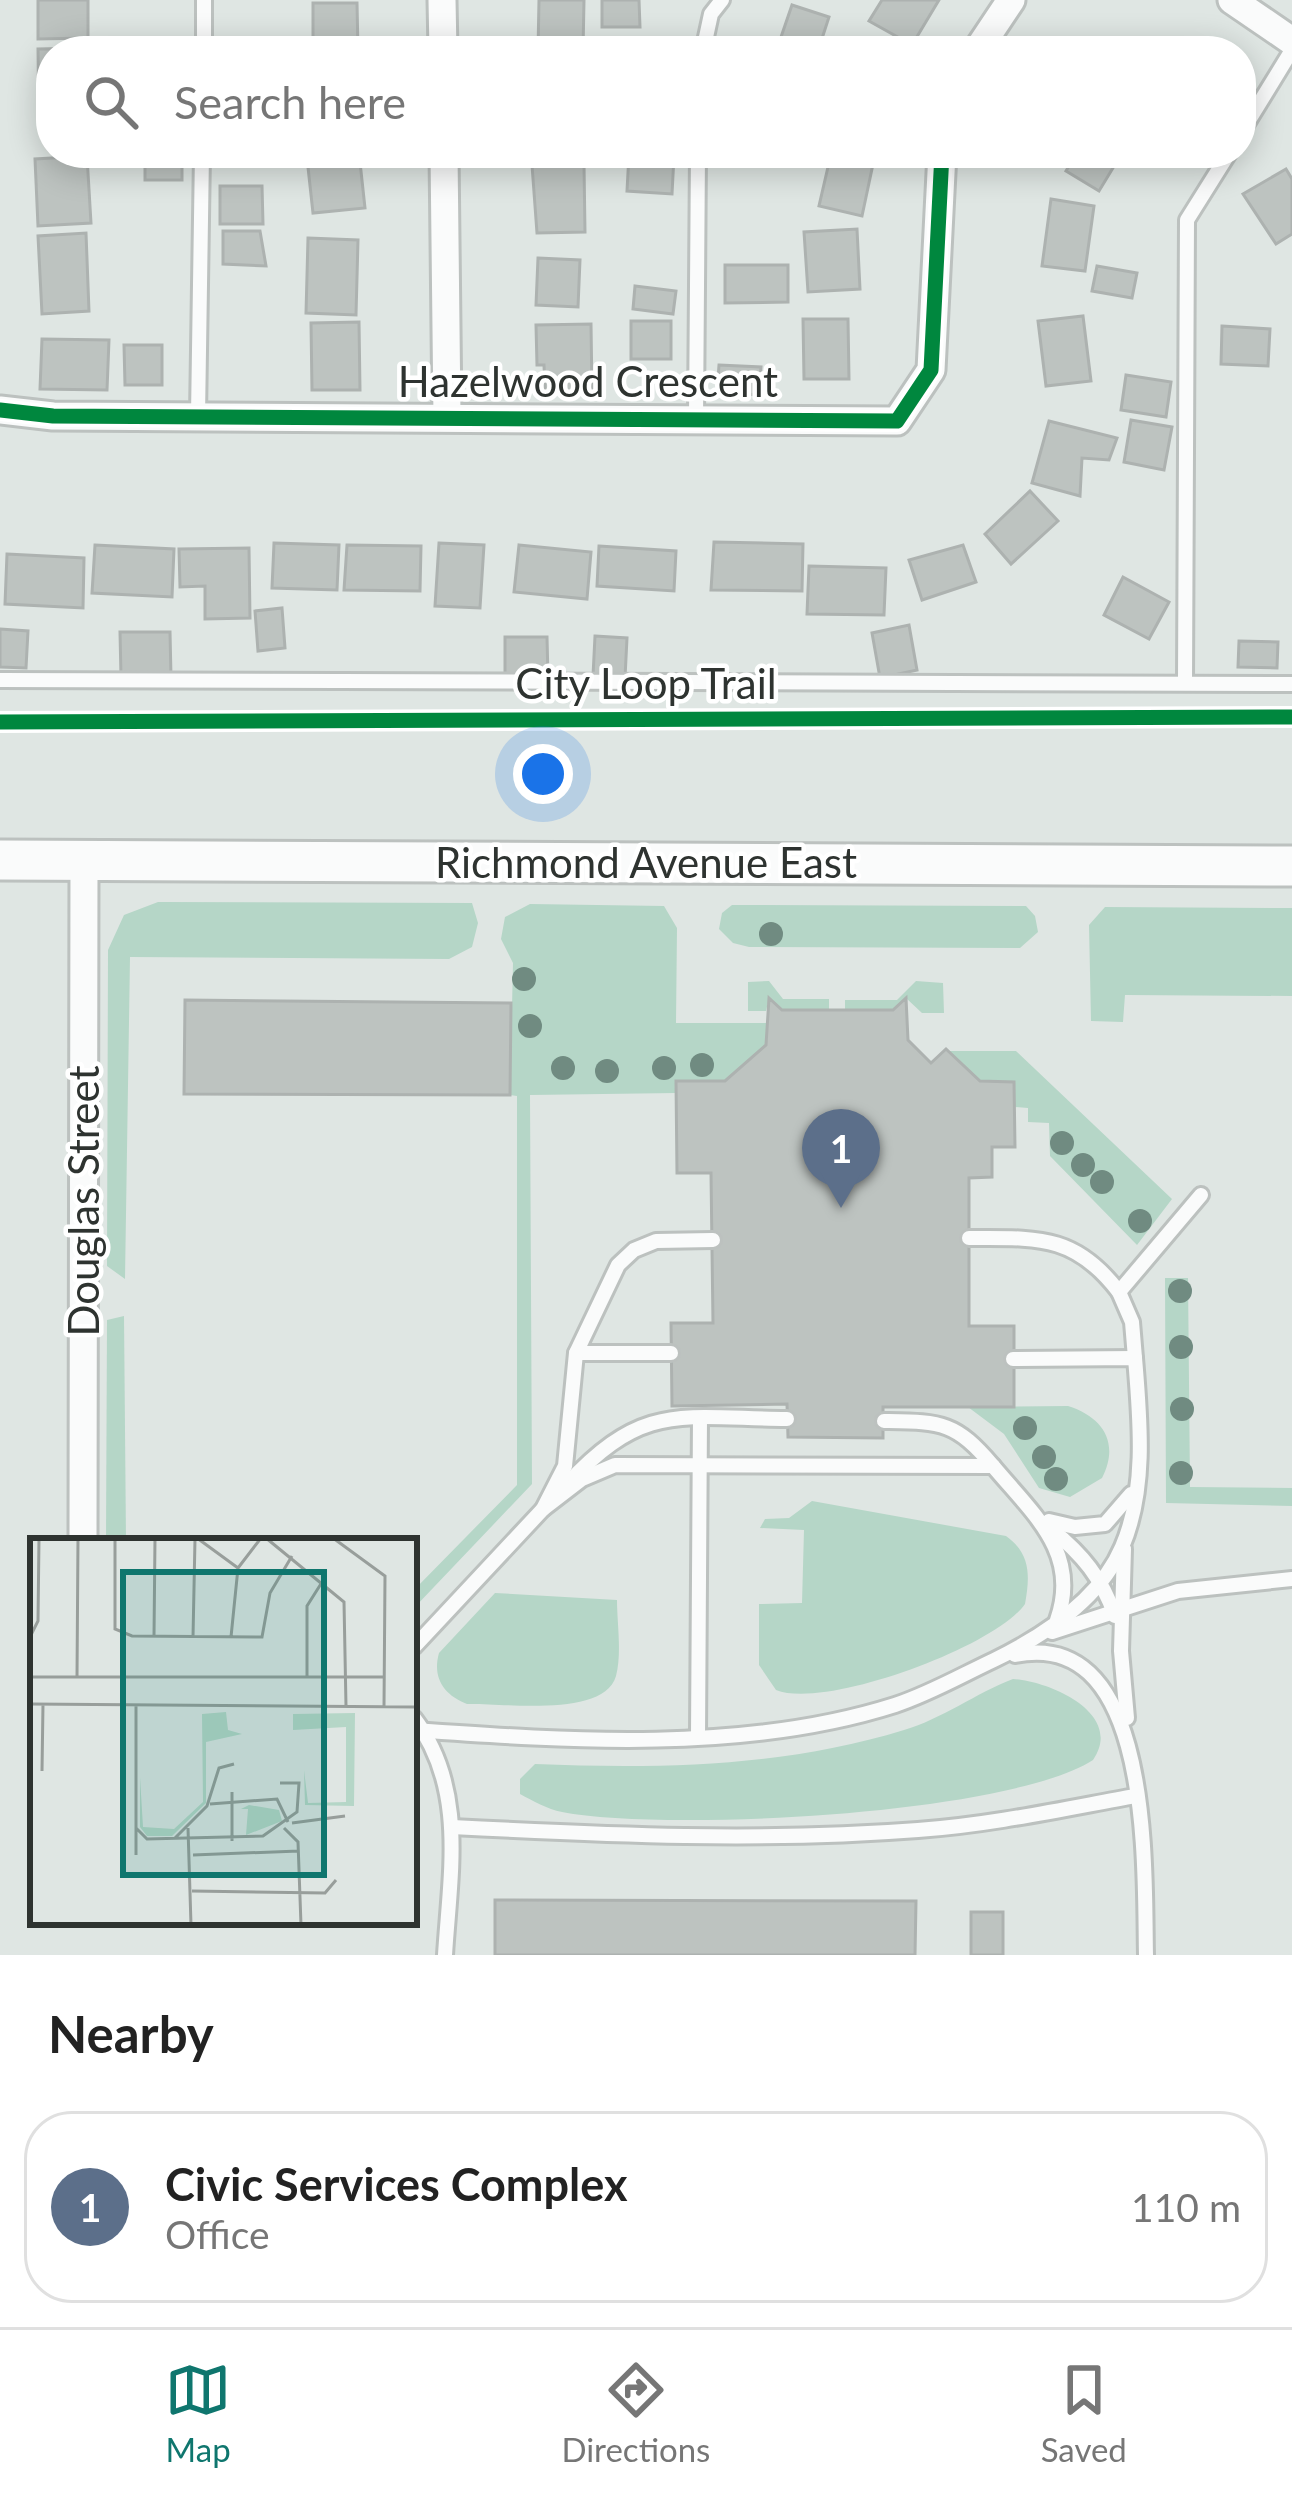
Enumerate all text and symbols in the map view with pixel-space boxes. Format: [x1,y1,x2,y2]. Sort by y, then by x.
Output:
search box [36,36,1256,168]
icon: search [78,69,144,135]
text: Search here [174,75,406,129]
street label: Hazelwood Crescent [398,356,778,406]
street label: City Loop Trail [515,658,777,708]
your location [513,744,573,804]
street label: Richmond Avenue East [435,837,857,887]
street label: Douglas Street [58,1065,108,1337]
pin: 1 [802,1109,880,1208]
inset map [30,1538,417,1925]
text: Nearby [48,2003,214,2064]
text: Civic Services Complex [165,2157,627,2211]
text: 1 [79,2184,101,2230]
text: 110 m [1131,2184,1241,2230]
text: Office [165,2211,270,2257]
tab: Map [165,2357,231,2469]
tab: Directions [561,2357,710,2469]
tab: Saved [1041,2357,1127,2469]

